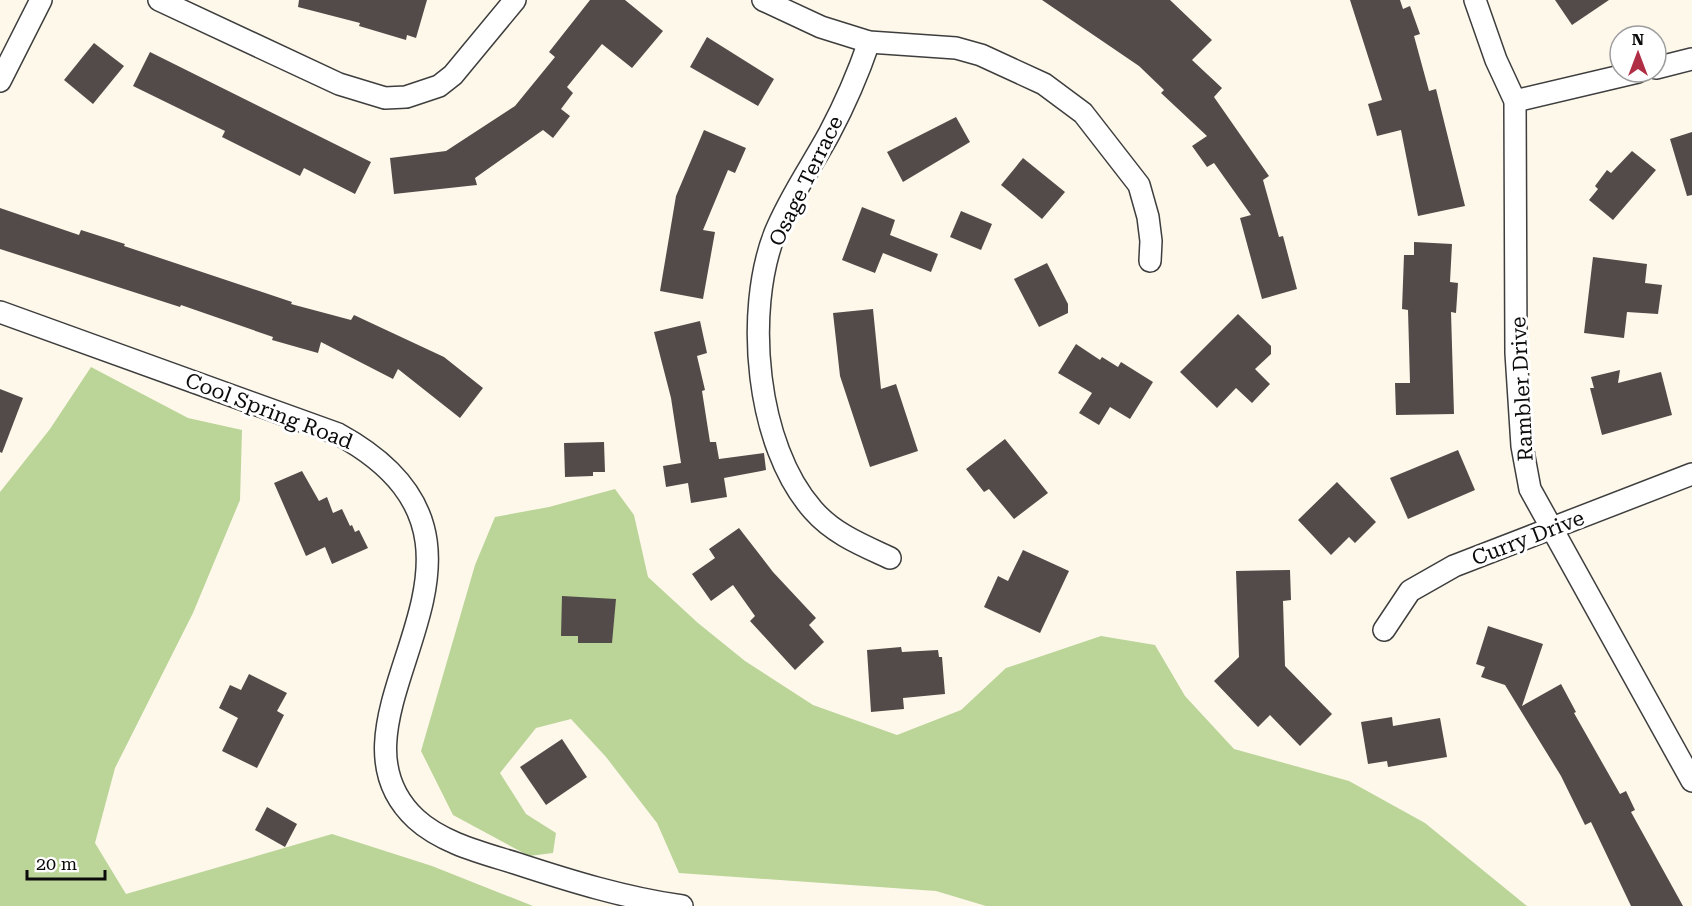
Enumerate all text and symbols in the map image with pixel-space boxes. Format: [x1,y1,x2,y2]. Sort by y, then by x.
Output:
north arrow [1608,24,1668,84]
text: N [1632,30,1644,49]
street label: Osage Terrace [764,112,848,250]
street label: Rambler Drive [1506,316,1538,462]
street label: Cool Spring Road [182,368,357,454]
street label: Curry Drive [1468,506,1588,570]
scale bar [27,843,105,881]
text: 20 m [36,853,77,874]

